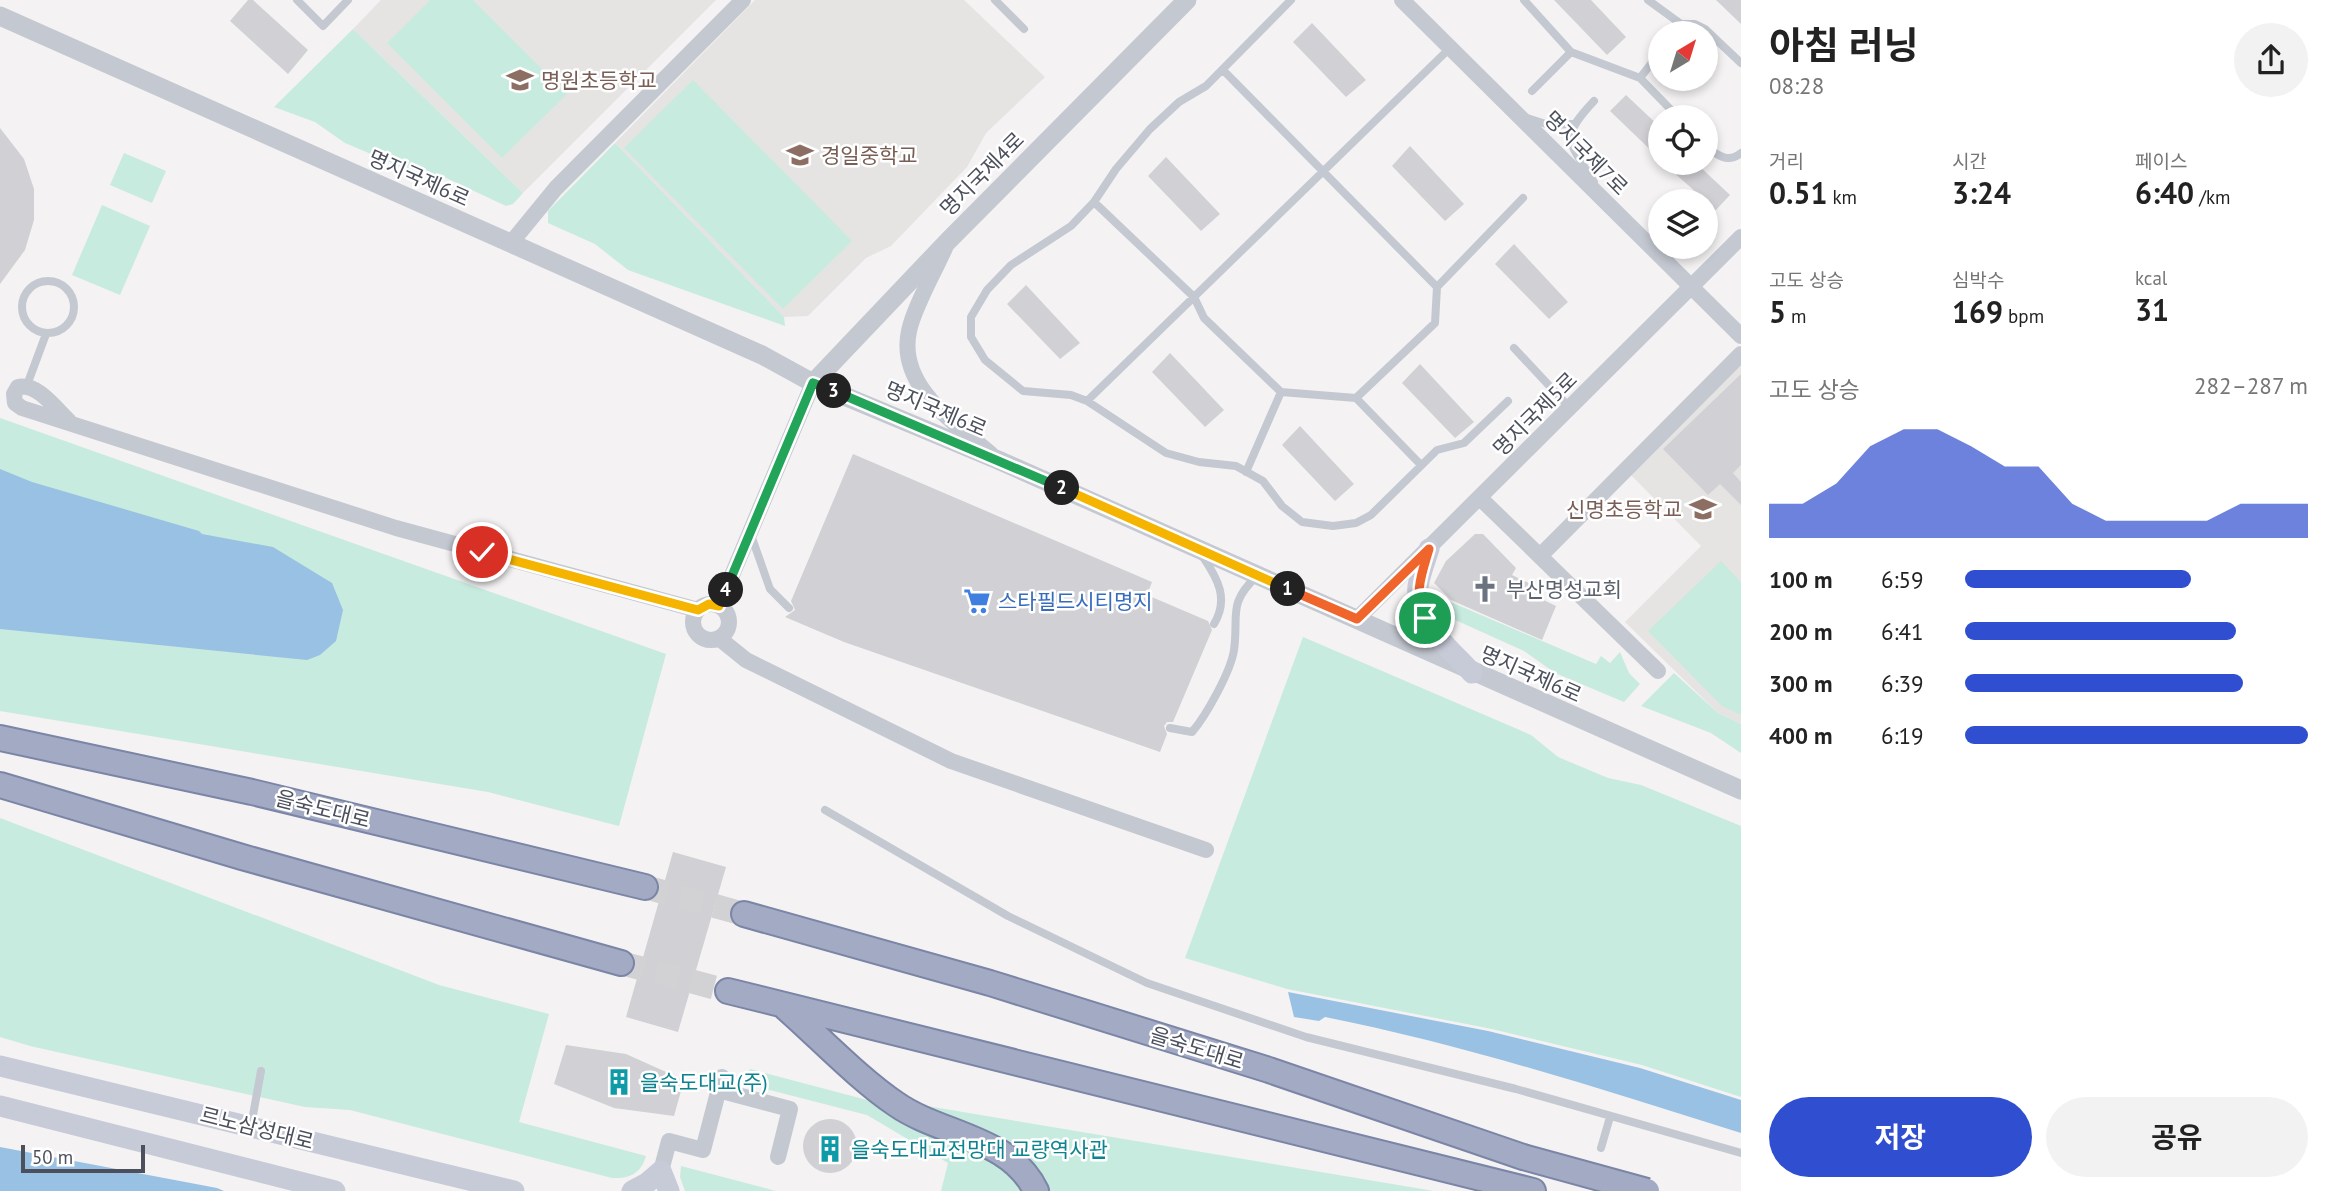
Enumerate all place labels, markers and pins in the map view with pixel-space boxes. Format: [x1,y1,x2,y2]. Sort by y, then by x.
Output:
school or university icon: 명원초등학교 [505,65,535,95]
place label: 명원초등학교 [541,67,657,94]
school or university icon: 경일중학교 [785,140,815,170]
place label: 경일중학교 [821,142,918,169]
pin: 3 [816,374,852,408]
pin: 2 [1044,470,1080,505]
school or university icon: 신명초등학교 [1688,494,1718,524]
place label: 신명초등학교 [1566,496,1682,523]
pin [452,522,512,582]
pin: 4 [708,572,744,608]
pin: 1 [1270,572,1306,606]
church icon: 부산명성교회 [1470,574,1500,604]
place label: 부산명성교회 [1506,576,1622,603]
supermarket icon: 스타필드시티명지 [962,586,992,616]
place label: 스타필드시티명지 [998,588,1153,615]
pin [1395,588,1455,648]
building icon: 을숙도대교(주) [604,1067,634,1097]
place label: 을숙도대교(주) [640,1069,768,1096]
building icon: 을숙도대교전망대 교량역사관 [815,1134,845,1164]
place label: 을숙도대교전망대 교량역사관 [851,1136,1108,1163]

